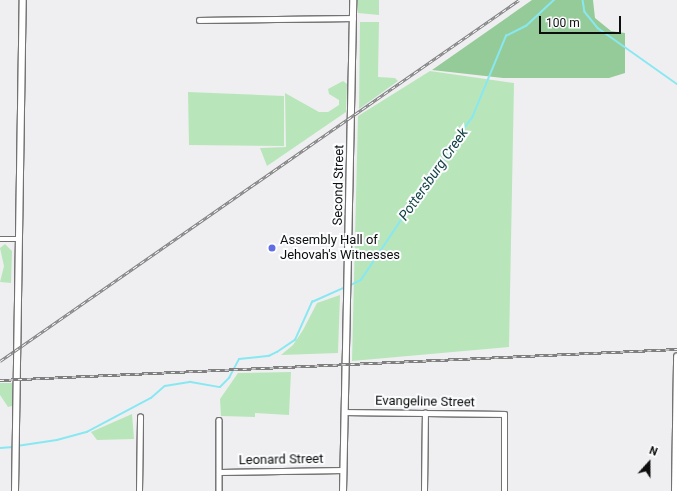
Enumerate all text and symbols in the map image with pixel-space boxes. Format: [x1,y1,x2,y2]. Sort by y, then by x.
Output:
scale bar [541,8,623,34]
text: 100 m [546,16,580,30]
water label: Pottersburg Creek [395,124,471,224]
street label: Second Street [330,144,348,226]
place label: Assembly Hall of Jehovah's Witnesses [280,233,400,264]
marker: Assembly Hall of Jehovah's Witnesses [267,243,277,253]
street label: Evangeline Street [375,393,475,411]
north arrow [629,443,669,483]
text: N [648,444,659,459]
street label: Leonard Street [239,451,323,469]

